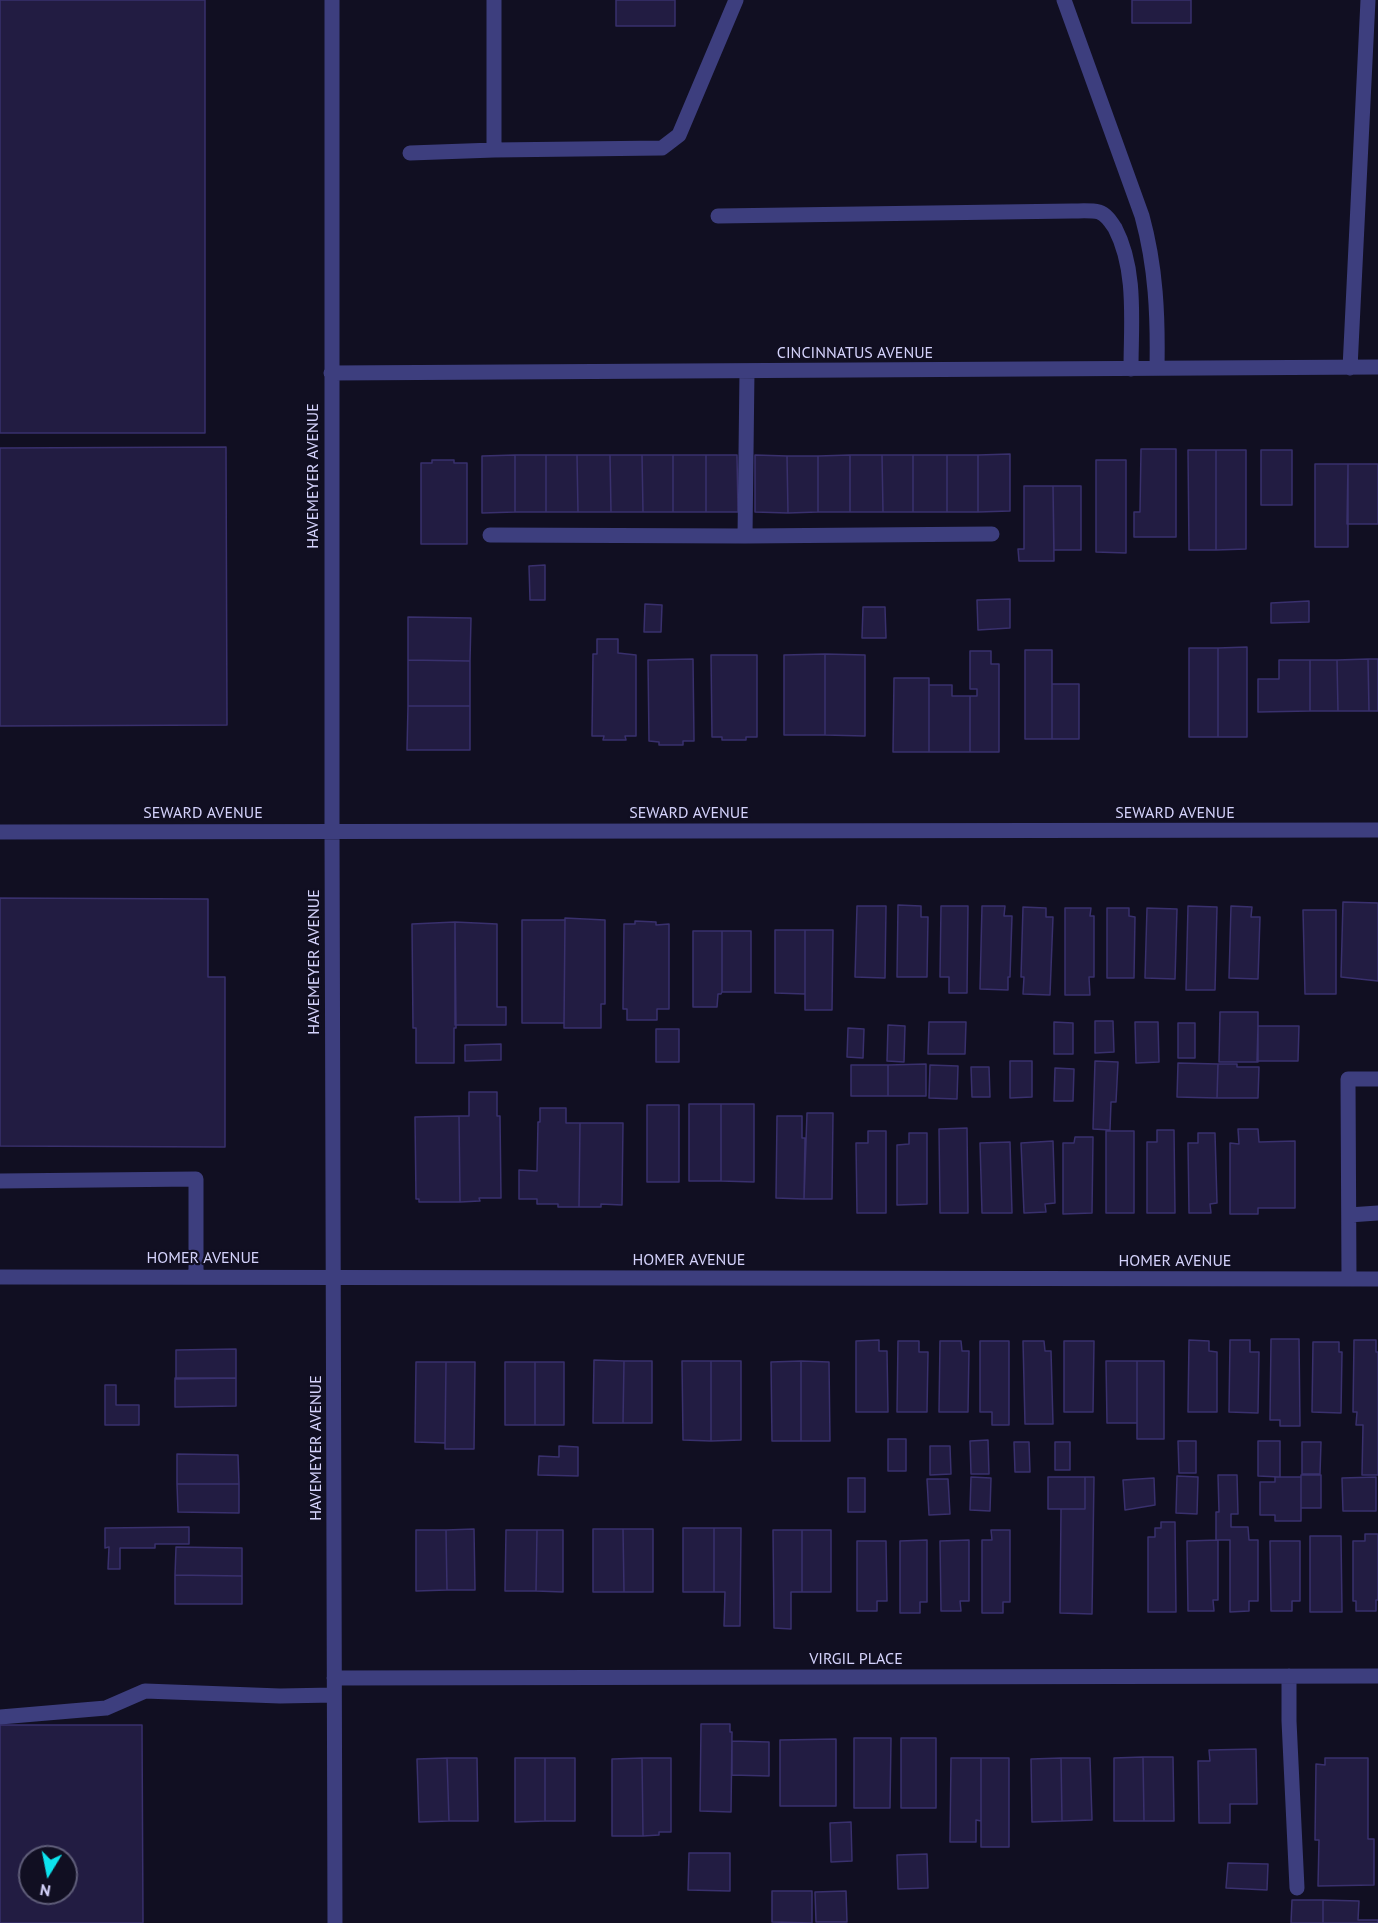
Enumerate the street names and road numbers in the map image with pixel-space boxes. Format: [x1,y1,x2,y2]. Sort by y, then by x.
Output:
street label: CINCINNATUS AVENUE [777,343,933,363]
street label: HAVEMEYER AVENUE [303,403,323,549]
street label: SEWARD AVENUE [143,803,263,823]
street label: SEWARD AVENUE [629,803,749,823]
street label: SEWARD AVENUE [1115,803,1235,823]
street label: HAVEMEYER AVENUE [304,889,324,1035]
street label: HOMER AVENUE [147,1248,259,1268]
street label: HOMER AVENUE [633,1250,745,1270]
street label: HOMER AVENUE [1119,1251,1231,1271]
street label: HAVEMEYER AVENUE [306,1375,326,1521]
street label: VIRGIL PLACE [809,1649,903,1669]

